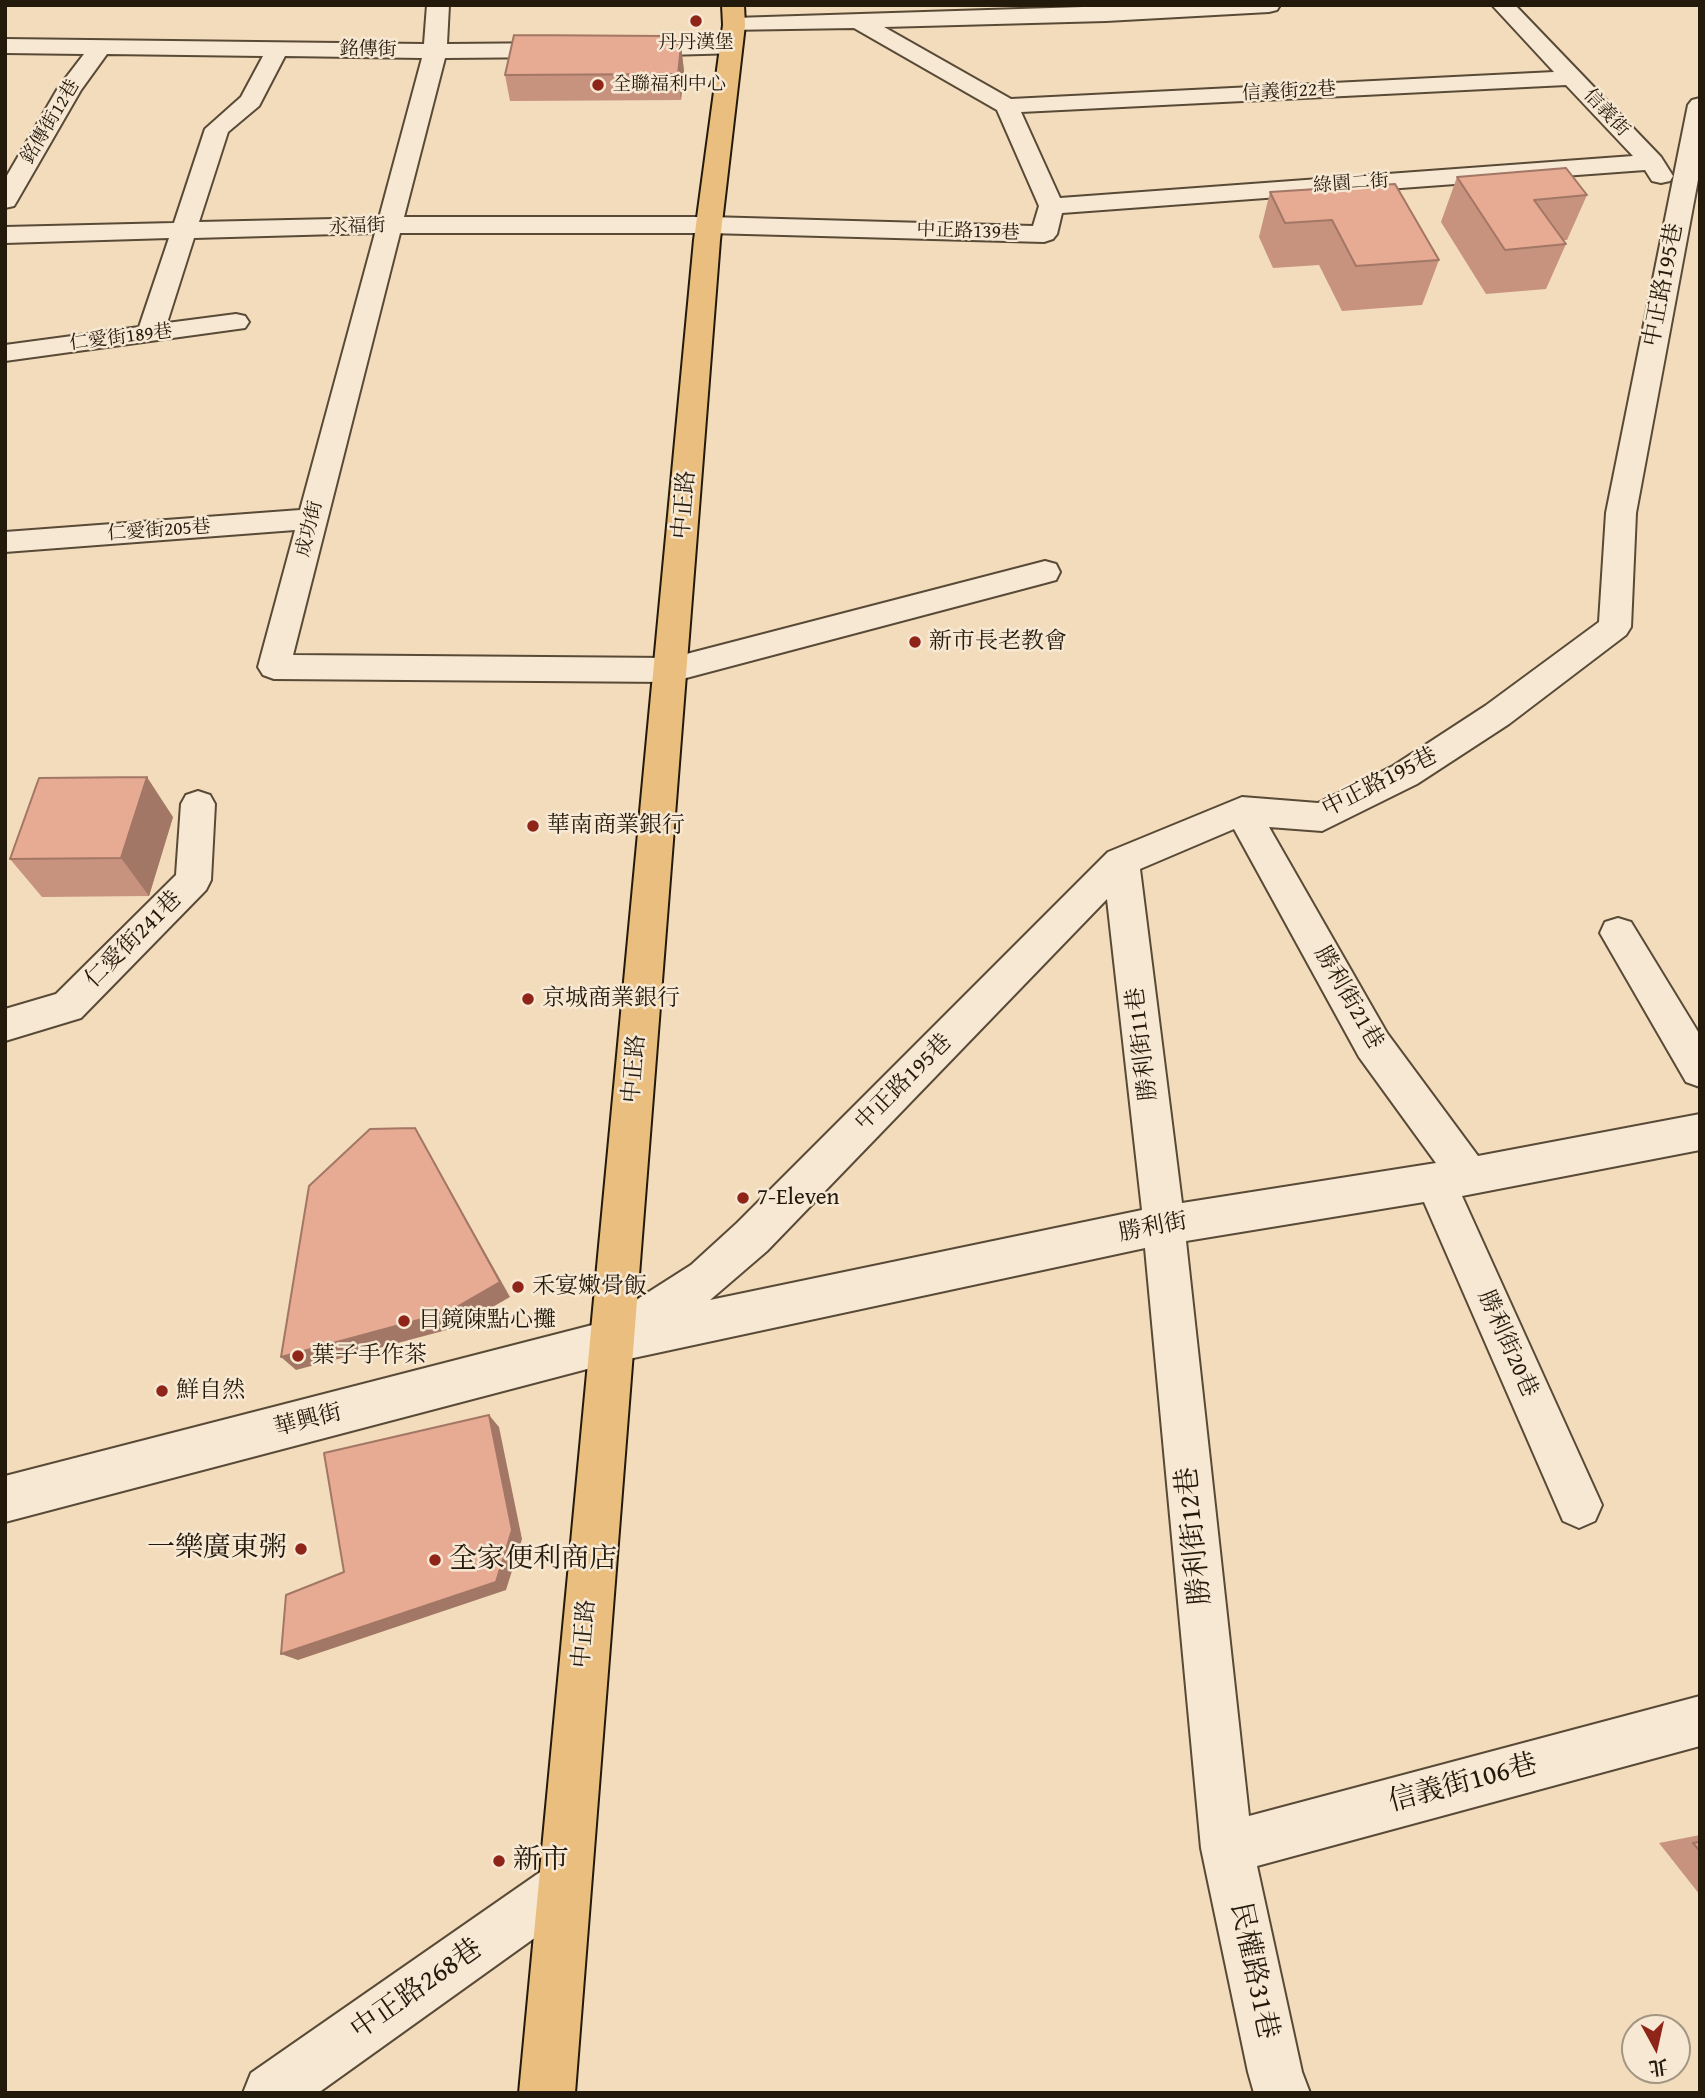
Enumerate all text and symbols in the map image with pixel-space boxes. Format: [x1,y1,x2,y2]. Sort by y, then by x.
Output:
marker: 丹丹漢堡 [688,13,704,29]
place label: 丹丹漢堡 [658,32,734,54]
street label: 銘傳街 [339,38,397,62]
place label: 全聯福利中心 [612,74,726,96]
street label: 銘傳街12巷 [17,76,85,168]
marker: 全聯福利中心 [590,77,606,93]
street label: 信義街22巷 [1241,78,1337,106]
street label: 信義街 [1578,84,1634,142]
street label: 綠園二街 [1312,170,1390,198]
street label: 永福街 [328,215,386,239]
street label: 中正路139巷 [916,219,1020,245]
street label: 中正路195巷 [1639,221,1689,349]
street label: 仁愛街189巷 [68,320,174,356]
street label: 中正路 [668,469,702,541]
street label: 成功街 [292,499,328,559]
street label: 仁愛街205巷 [107,516,211,546]
place label: 新市長老教會 [929,628,1067,656]
marker: 新市長老教會 [907,634,923,650]
street label: 中正路195巷 [1318,742,1442,824]
place label: 華南商業銀行 [547,812,685,840]
marker: 華南商業銀行 [525,818,541,834]
street label: 仁愛街241巷 [80,886,188,994]
street label: 勝利街21巷 [1308,942,1388,1054]
place label: 京城商業銀行 [542,985,680,1013]
street label: 勝利街11巷 [1122,986,1164,1102]
marker: 京城商業銀行 [520,991,536,1007]
street label: 中正路195巷 [850,1029,958,1137]
street label: 中正路 [618,1033,652,1105]
place label: 7-Eleven [757,1184,839,1212]
marker: 7-Eleven [735,1190,751,1206]
street label: 勝利街 [1117,1208,1189,1248]
place label: 禾宴嫩骨飯 [532,1273,647,1301]
marker: 禾宴嫩骨飯 [510,1279,526,1295]
street label: 勝利街20巷 [1471,1286,1543,1402]
place label: 目鏡陳點心攤 [418,1307,556,1335]
marker: 目鏡陳點心攤 [396,1313,412,1329]
place label: 葉子手作茶 [312,1342,427,1370]
marker: 葉子手作茶 [290,1348,306,1364]
place label: 鮮自然 [176,1377,245,1405]
marker: 鮮自然 [154,1383,170,1399]
street label: 華興街 [271,1399,345,1443]
street label: 勝利街12巷 [1171,1465,1219,1607]
place label: 一樂廣東粥 [147,1532,287,1566]
marker: 一樂廣東粥 [293,1541,309,1557]
place label: 全家便利商店 [449,1543,617,1577]
marker: 全家便利商店 [427,1552,443,1568]
street label: 中正路 [568,1598,602,1670]
street label: 信義街106巷 [1385,1748,1541,1820]
place label: 新市 [513,1844,569,1878]
marker: 新市 [491,1853,507,1869]
street label: 民權路31巷 [1222,1900,1284,2042]
street label: 中正路268巷 [345,1933,489,2047]
north arrow [1621,2014,1691,2084]
text: 北 [1647,2053,1670,2083]

